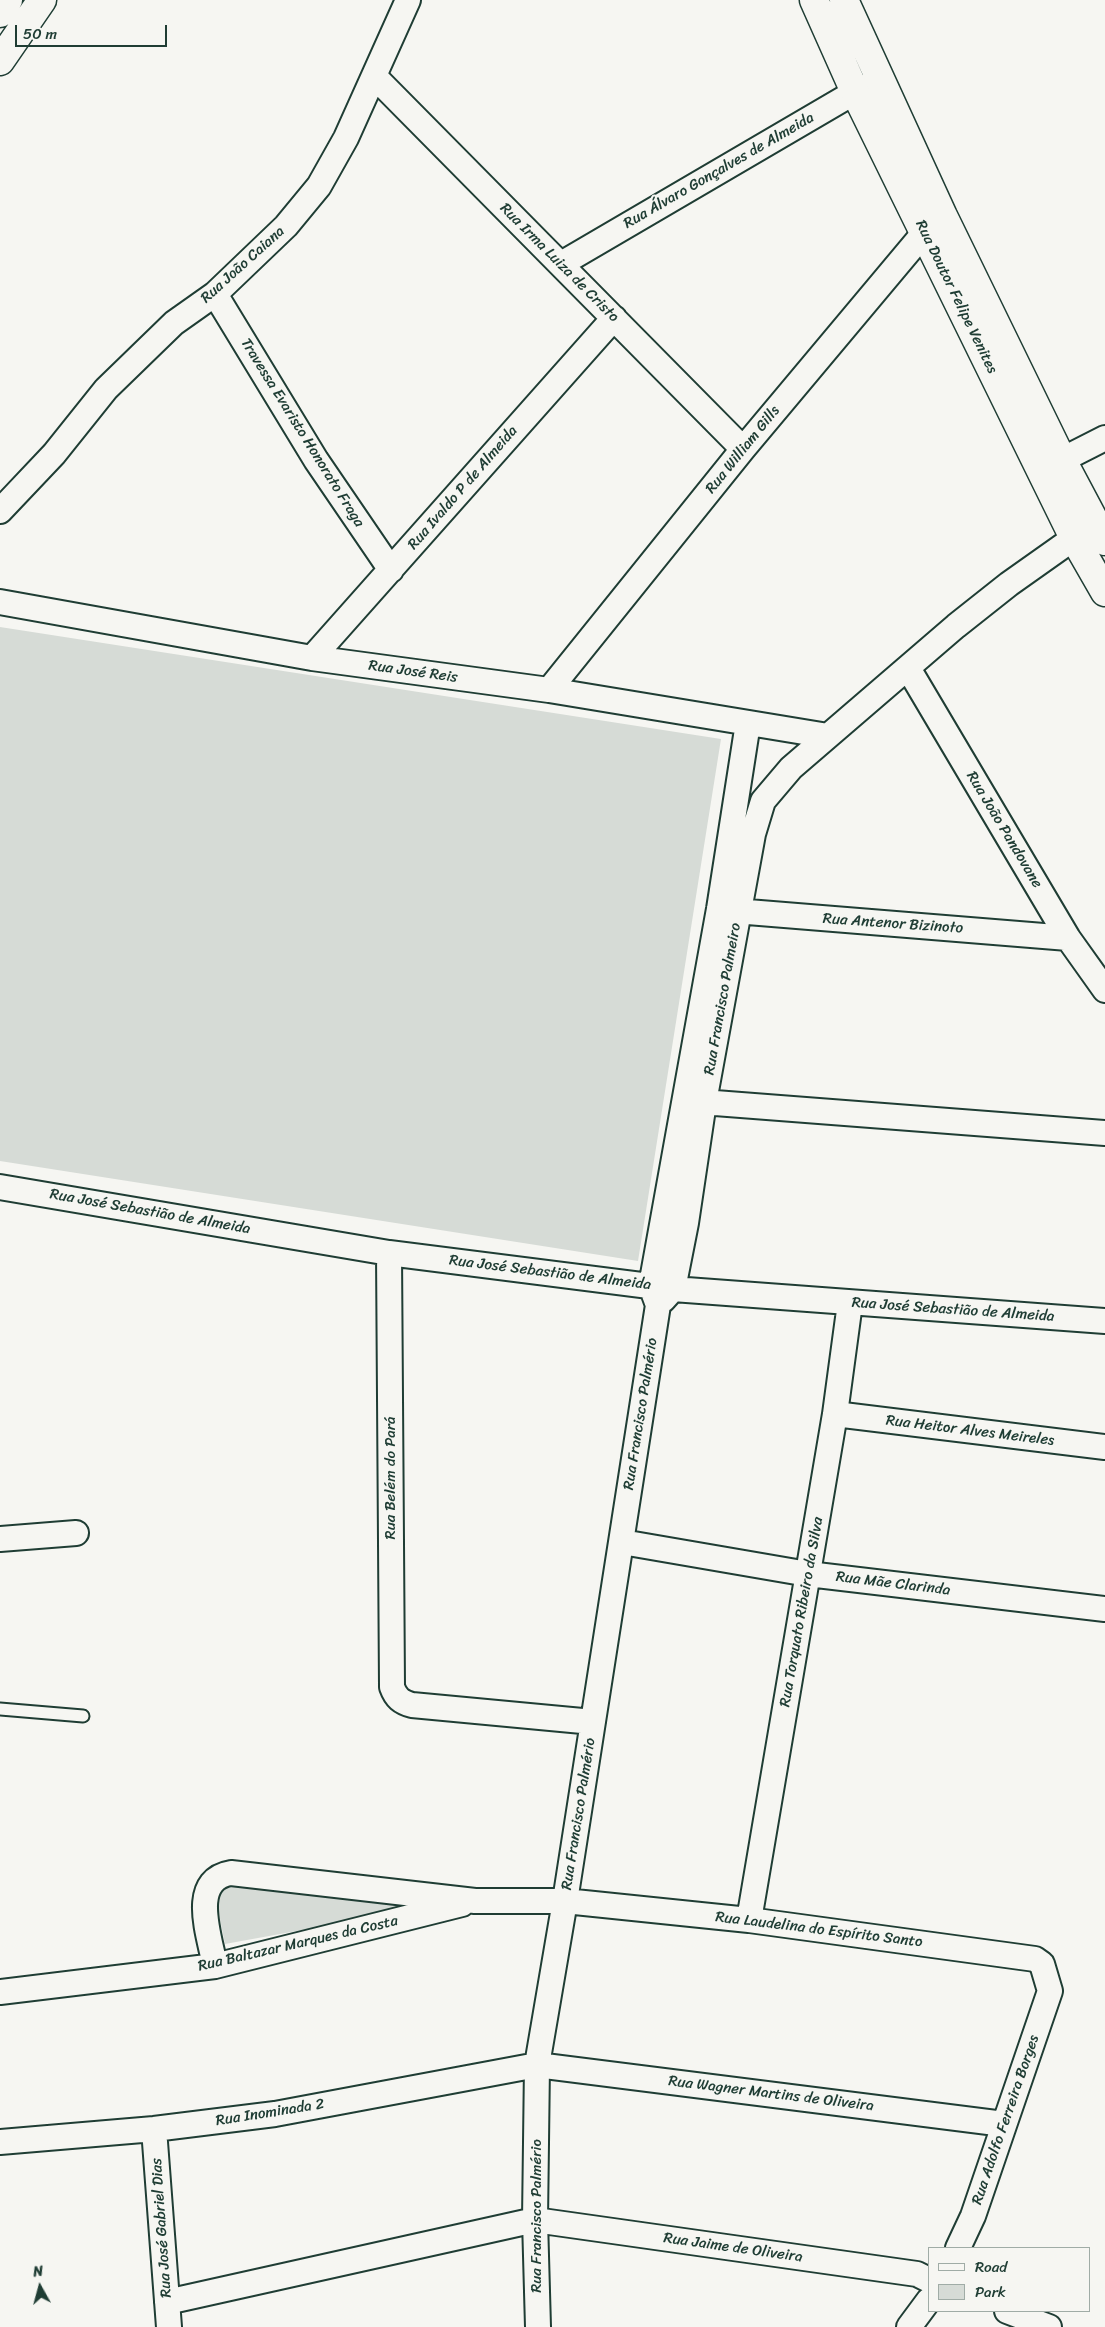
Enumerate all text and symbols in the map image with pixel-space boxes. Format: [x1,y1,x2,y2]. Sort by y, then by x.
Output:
scale bar [18,15,170,47]
text: 50 m [23,21,57,47]
street label: Rua Álvaro Gonçalves de Almeida [621,109,817,233]
street label: Rua Irma Luiza de Cristo [496,200,622,326]
street label: Rua Doutor Felipe Venites [911,217,1001,377]
street label: Rua João Caiana [197,223,289,307]
street label: Travessa Evaristo Honorato Fraga [236,335,368,531]
street label: Rua William Gills [702,402,784,498]
street label: Rua Ivaldo P de Almeida [404,422,522,554]
street label: Rua José Reis [367,657,459,687]
street label: Rua João Pandovane [962,768,1046,892]
street label: Rua Antenor Bizinoto [822,910,964,938]
street label: Rua Francisco Palmeiro [701,922,745,1076]
street label: Rua José Sebastião de Almeida [48,1185,252,1239]
street label: Rua José Sebastião de Almeida [448,1252,652,1294]
street label: Rua José Sebastião de Almeida [851,1294,1055,1326]
street label: Rua Francisco Palmério [620,1337,662,1491]
street label: Rua Heitor Alves Meireles [885,1412,1055,1450]
street label: Rua Belém do Pará [382,1417,400,1539]
street label: Rua Torquato Ribeiro da Silva [776,1516,828,1708]
street label: Rua Mãe Clarinda [835,1568,951,1600]
street label: Rua Francisco Palmério [558,1737,600,1891]
street label: Rua Laudelina do Espírito Santo [714,1908,924,1952]
street label: Rua Baltazar Marques da Costa [196,1912,400,1976]
street label: Rua Adolfo Ferreira Borges [968,2033,1044,2207]
street label: Rua Wagner Martins de Oliveira [667,2072,875,2116]
street label: Rua Inominada 2 [214,2096,326,2130]
street label: Rua Francisco Palmério [528,2139,546,2293]
street label: Rua José Gabriel Dias [148,2158,176,2298]
street label: Rua Jaime de Oliveira [662,2229,804,2267]
legend [928,2247,1090,2312]
text: Road [975,2254,1007,2280]
text: N [32,2259,44,2285]
north arrow [15,2262,65,2312]
text: Park [975,2279,1006,2305]

